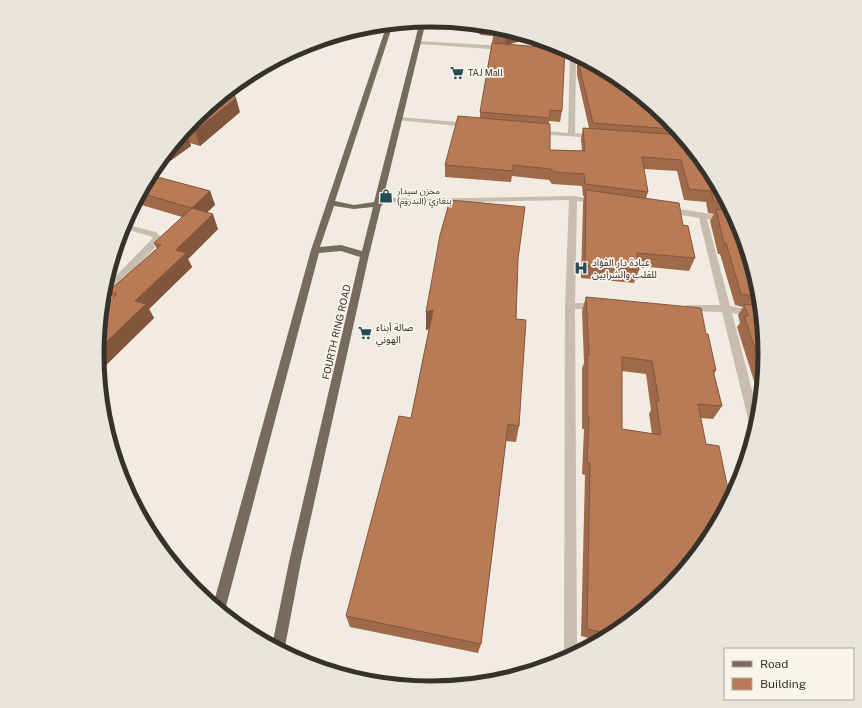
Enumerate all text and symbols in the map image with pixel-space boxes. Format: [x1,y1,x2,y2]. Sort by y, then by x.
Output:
supermarket icon: TAJ Mall [449,65,465,81]
place label: TAJ Mall [468,67,503,78]
place label: مخزن سيدار بنغازي (البدروم) [396,185,452,208]
shop icon: مخزن سيدار بنغازي (البدروم) [378,188,394,204]
place label: عيادة دار الفؤاد للقلب والشرايين [592,256,657,281]
hospital icon: عيادة دار الفؤاد للقلب والشرايين [573,260,589,276]
street label: FOURTH RING ROAD [319,283,353,381]
place label: صالة أبناء الهوني [376,321,413,347]
supermarket icon: صالة أبناء الهوني [357,325,373,341]
legend [724,648,854,700]
text: Road [760,657,788,671]
text: Building [760,677,806,691]

